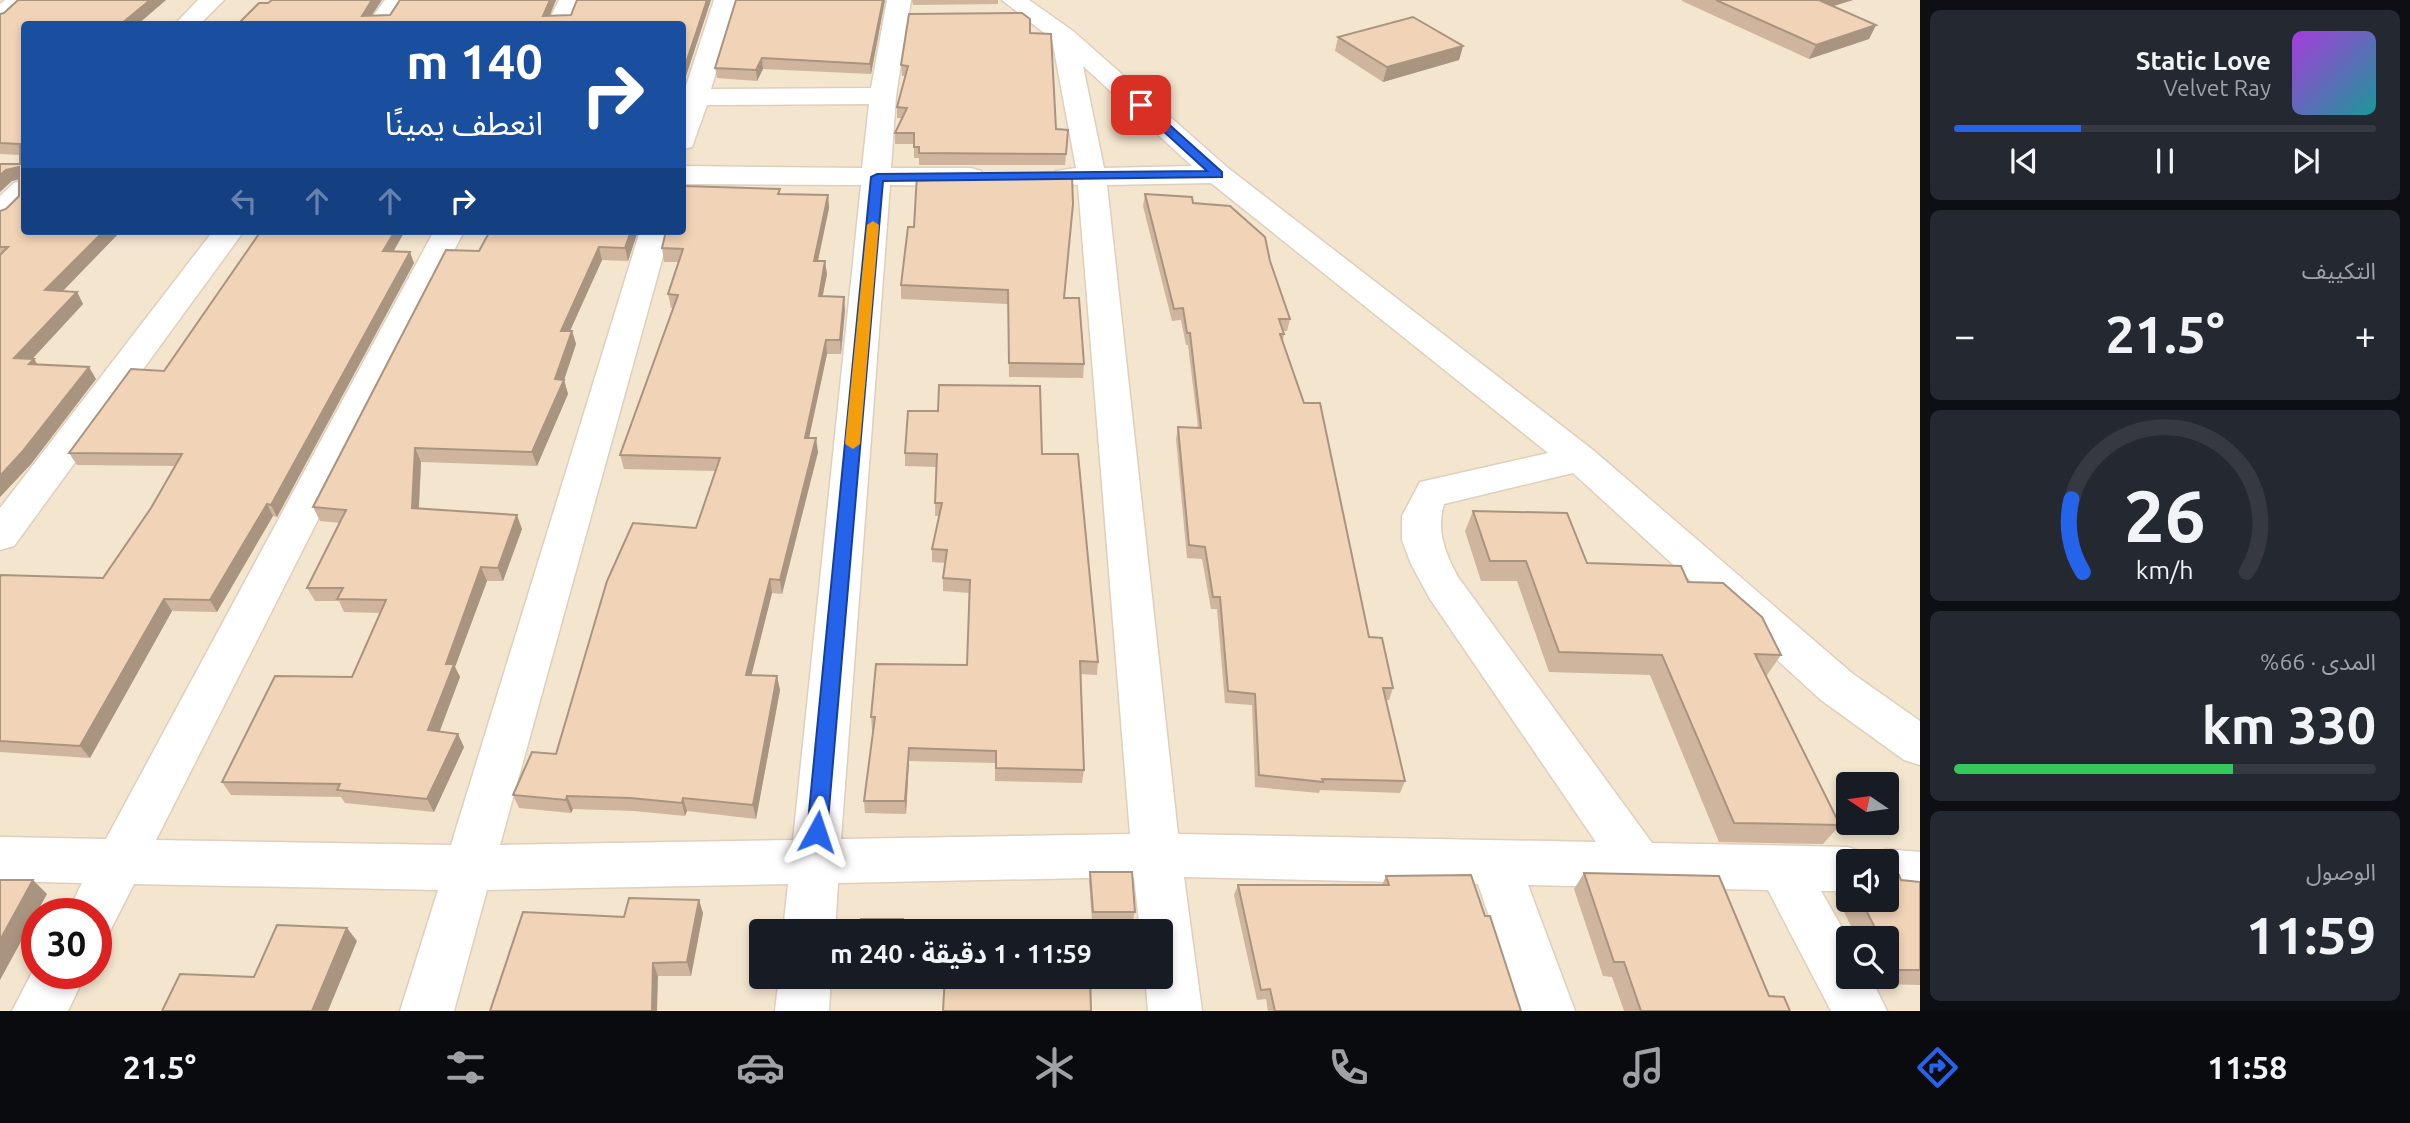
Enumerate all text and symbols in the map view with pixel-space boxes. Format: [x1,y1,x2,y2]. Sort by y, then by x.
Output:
text: 140 m [406,33,543,88]
text: Static Love [2136,46,2271,75]
icon: right [567,49,658,140]
pin [1111,75,1171,135]
text: Velvet Ray [2163,75,2271,100]
icon: arrive [1122,86,1160,124]
text: انعطف يمينًا [385,105,543,141]
icon: previous [2005,142,2043,180]
icon: pause [2146,142,2184,180]
icon: next [2287,142,2325,180]
icon: left [225,182,263,220]
icon: ahead [298,182,336,220]
icon: ahead [371,182,409,220]
icon: right [444,182,482,220]
text: التكييف [2302,258,2376,283]
text: 21.5° [2105,305,2225,363]
text: − [1954,314,1975,356]
text: + [2355,314,2376,356]
text: 26 [2124,474,2206,556]
text: km/h [2136,555,2194,583]
text: المدى · 66% [2260,649,2376,674]
text: 330 km [2202,696,2376,754]
north arrow [1836,772,1899,835]
map controls [1836,772,1899,989]
position arrow [780,795,854,869]
button: sound [1836,849,1899,912]
text: الوصول [2306,859,2376,884]
speed limit sign: 30 [21,898,112,989]
text: 11:59 [2246,906,2376,964]
button: search [1836,926,1899,989]
text: 11:59 · 1 دقيقة · 240 m [830,939,1092,968]
icon: filters [441,1043,490,1092]
icon: car [736,1043,785,1092]
icon: climate [1030,1043,1079,1092]
icon: phone [1324,1043,1373,1092]
icon: music [1619,1043,1668,1092]
icon: directions [1913,1043,1962,1092]
text: 21.5° [123,1049,196,1085]
text: 11:58 [2207,1049,2287,1085]

